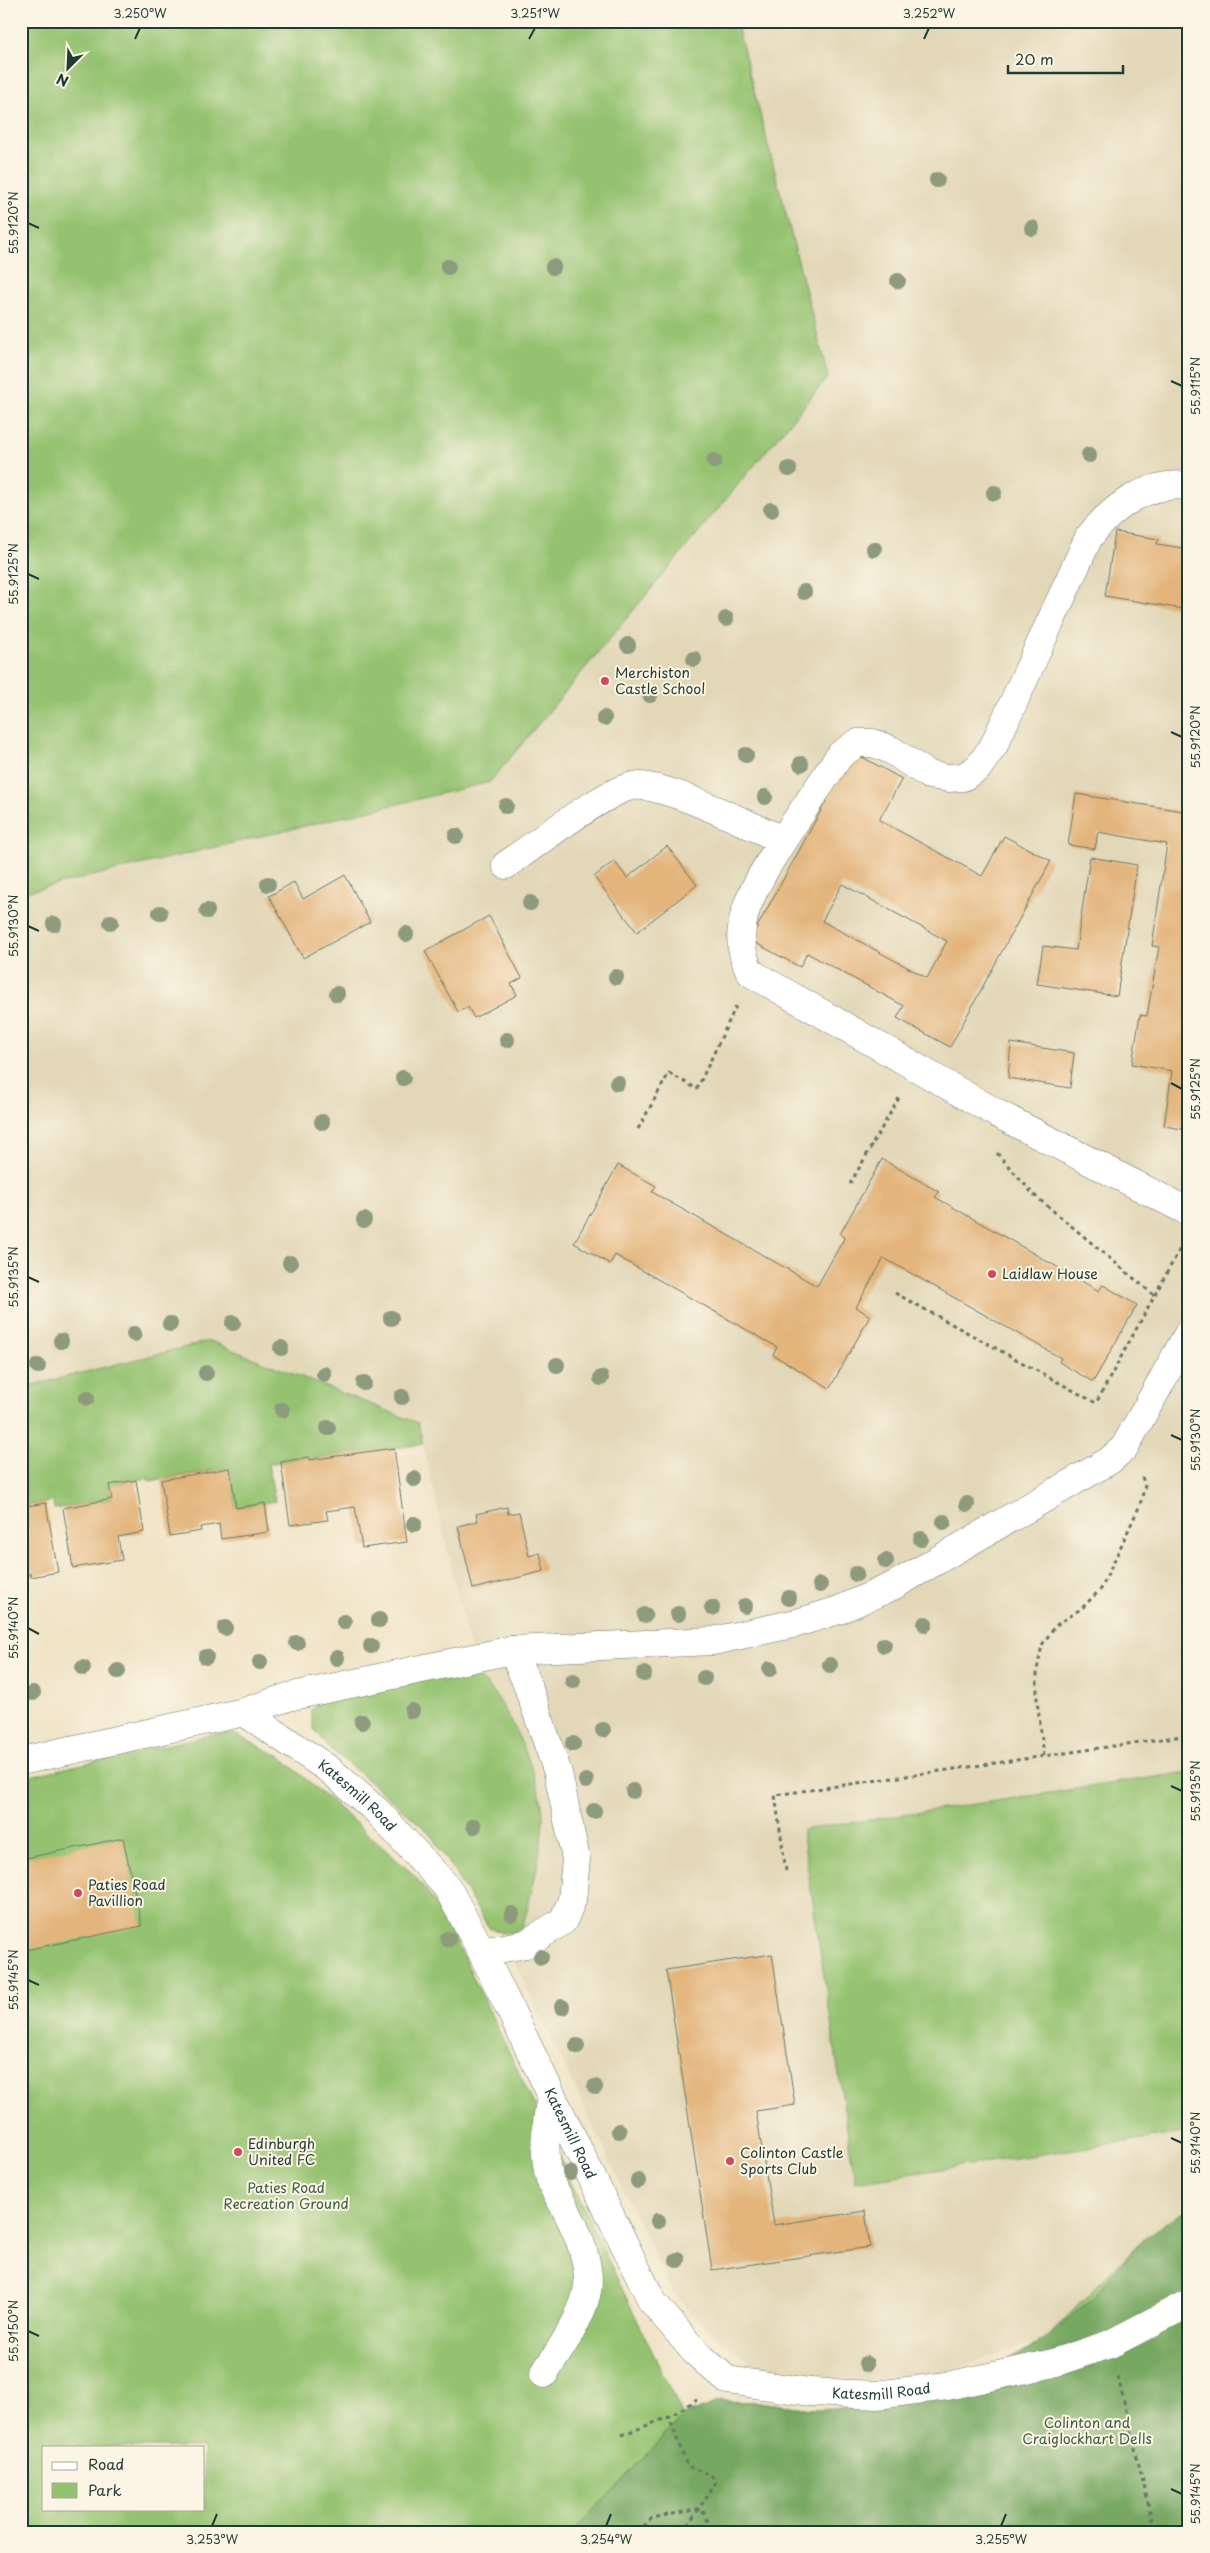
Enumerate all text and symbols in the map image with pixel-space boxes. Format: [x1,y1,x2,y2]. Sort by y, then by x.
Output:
text: 3.250°W [113,4,167,22]
text: 3.251°W [510,4,561,22]
text: 3.252°W [903,4,956,22]
north arrow [42,42,92,92]
scale bar [1008,42,1122,74]
text: 20 m [1015,47,1054,70]
text: N [53,68,72,92]
text: 55.9120°N [4,191,22,255]
text: 55.9115°N [1186,357,1204,415]
text: 55.9125°N [4,543,22,605]
place label: Merchiston Castle School [615,662,705,699]
marker: Merchiston Castle School [599,675,611,687]
text: 55.9120°N [1186,705,1204,769]
text: 55.9130°N [4,895,22,957]
text: 55.9125°N [1186,1058,1204,1120]
text: 55.9135°N [4,1246,22,1308]
place label: Laidlaw House [1002,1263,1098,1284]
marker: Laidlaw House [986,1268,998,1280]
text: 55.9130°N [1186,1409,1204,1471]
text: 55.9140°N [4,1597,22,1659]
street label: Katesmill Road [314,1754,402,1836]
text: 55.9135°N [1186,1760,1204,1822]
place label: Paties Road Pavillion [88,1874,166,1911]
marker: Paties Road Pavillion [72,1887,84,1899]
text: 55.9145°N [4,1949,22,2011]
street label: Katesmill Road [540,2084,602,2182]
text: 55.9140°N [1186,2112,1204,2174]
place label: Edinburgh United FC [248,2133,316,2170]
place label: Colinton Castle Sports Club [740,2142,844,2179]
marker: Edinburgh United FC [232,2146,244,2158]
marker: Colinton Castle Sports Club [724,2155,736,2167]
park label: Paties Road Recreation Ground [223,2177,349,2214]
text: 55.9150°N [4,2300,22,2362]
street label: Katesmill Road [831,2377,932,2405]
park label: Colinton and Craiglockhart Dells [1022,2412,1152,2449]
legend [42,2446,205,2510]
text: Road [88,2452,124,2475]
text: 55.9145°N [1186,2463,1204,2525]
text: Park [88,2478,122,2501]
text: 3.253°W [186,2530,239,2548]
text: 3.254°W [580,2530,633,2548]
text: 3.255°W [975,2530,1028,2548]

